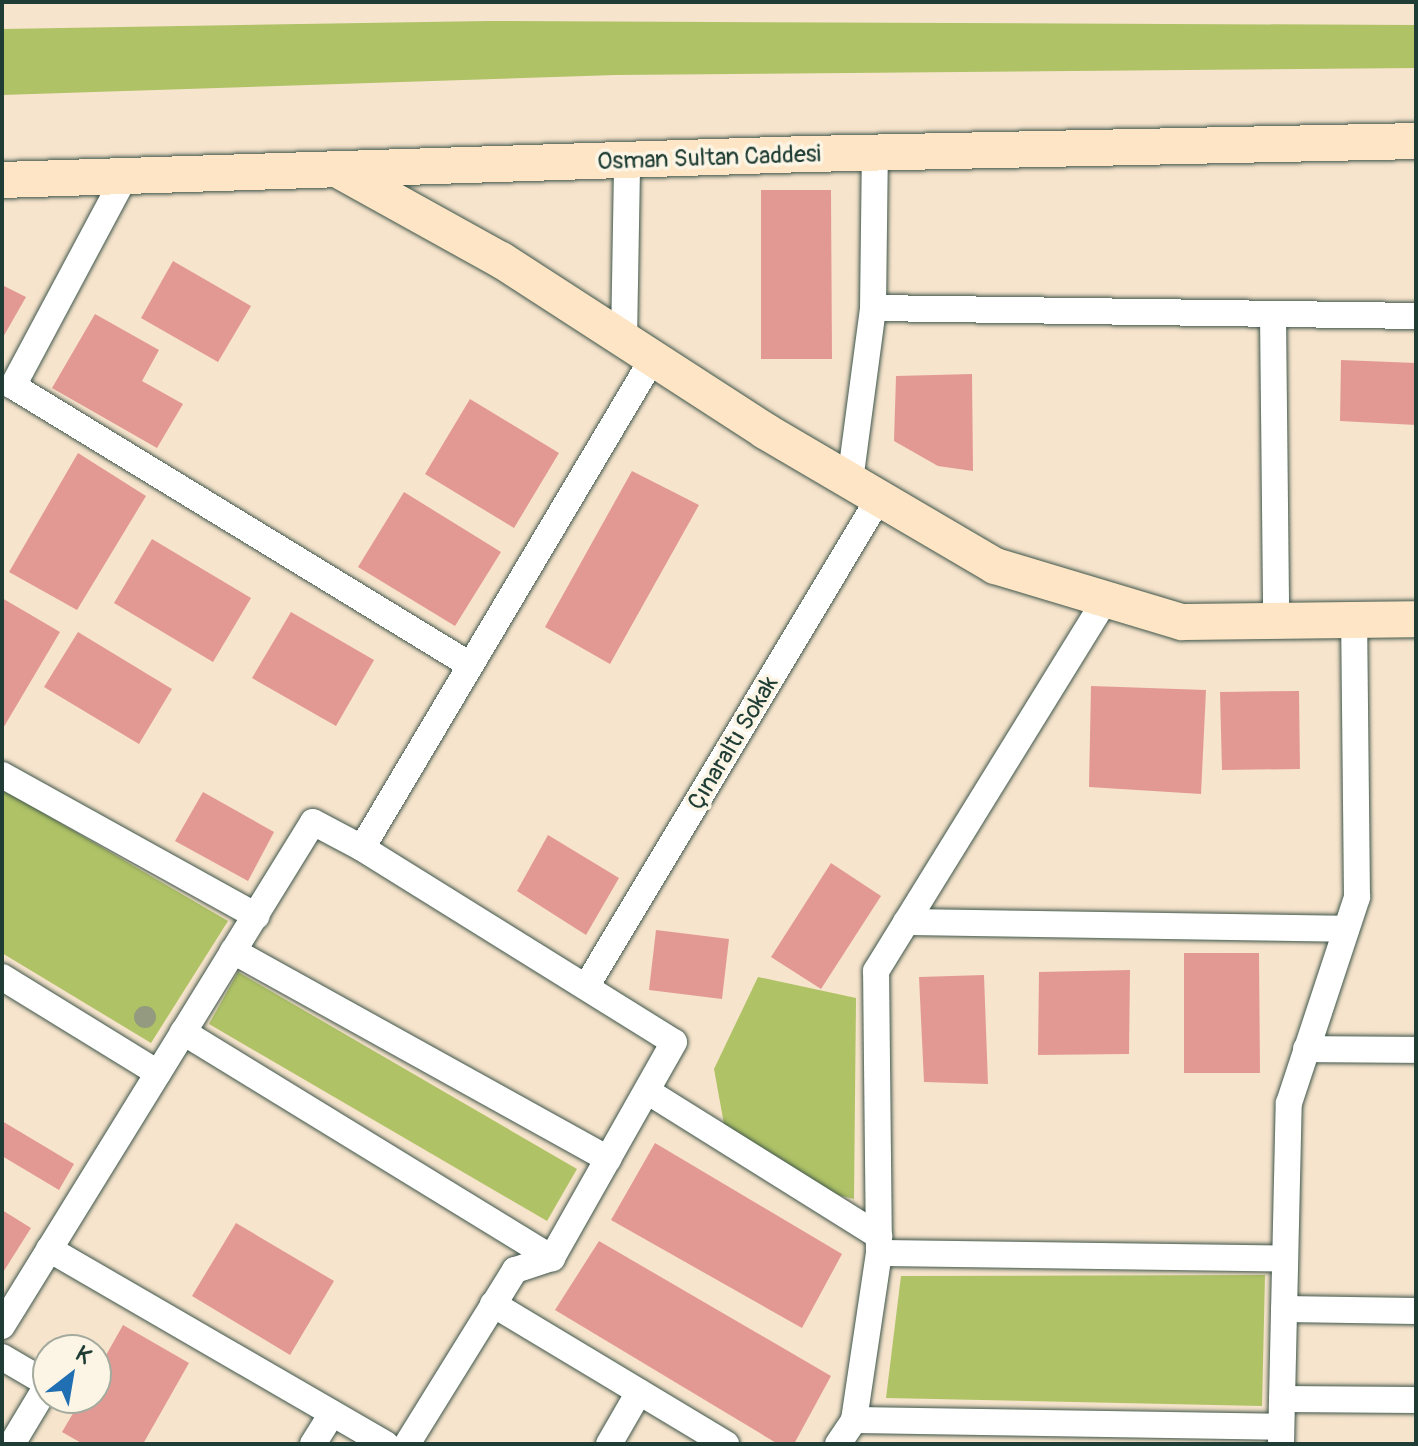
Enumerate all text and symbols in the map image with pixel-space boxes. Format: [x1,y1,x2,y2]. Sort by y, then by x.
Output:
street label: Osman Sultan Caddesi [597,140,821,176]
street label: Çınaraltı Sokak [682,671,784,815]
north arrow [32,1334,112,1414]
text: K [70,1340,96,1371]

